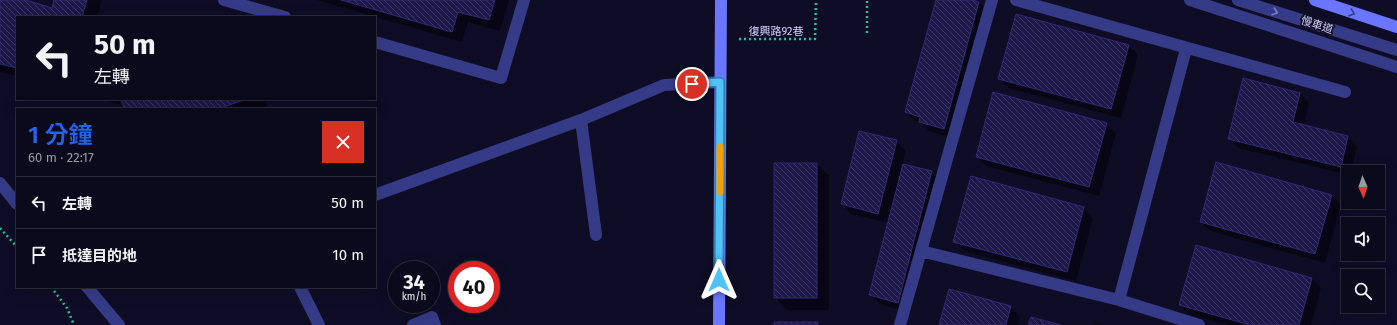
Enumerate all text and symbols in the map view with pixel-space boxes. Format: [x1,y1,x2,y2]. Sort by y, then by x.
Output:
one-way arrow [1271,7,1278,16]
one-way arrow [1348,8,1355,16]
street label: 慢車道 [1299,14,1335,36]
street label: 復興路92巷 [749,25,803,38]
text: 50 m [94,28,156,61]
icon: left [28,32,80,84]
text: 左轉 [94,66,130,88]
pin [675,67,709,101]
icon: arrive [681,73,703,95]
text: 1 分鐘 [28,121,93,149]
button: close [322,121,364,163]
text: 60 m · 22:17 [28,150,94,165]
north arrow [1341,165,1385,209]
map controls [1341,165,1385,313]
icon: left [28,192,50,214]
text: 50 m [331,194,364,212]
text: 左轉 [62,195,92,213]
button: sound [1341,217,1385,261]
icon: arrive [28,244,50,266]
text: 10 m [332,246,364,264]
text: 抵達目的地 [62,247,137,265]
position arrow [698,259,740,301]
speed limit sign: 40 [448,261,500,313]
button: search [1341,269,1385,313]
text: 34 [403,270,425,294]
text: km/h [402,291,426,303]

